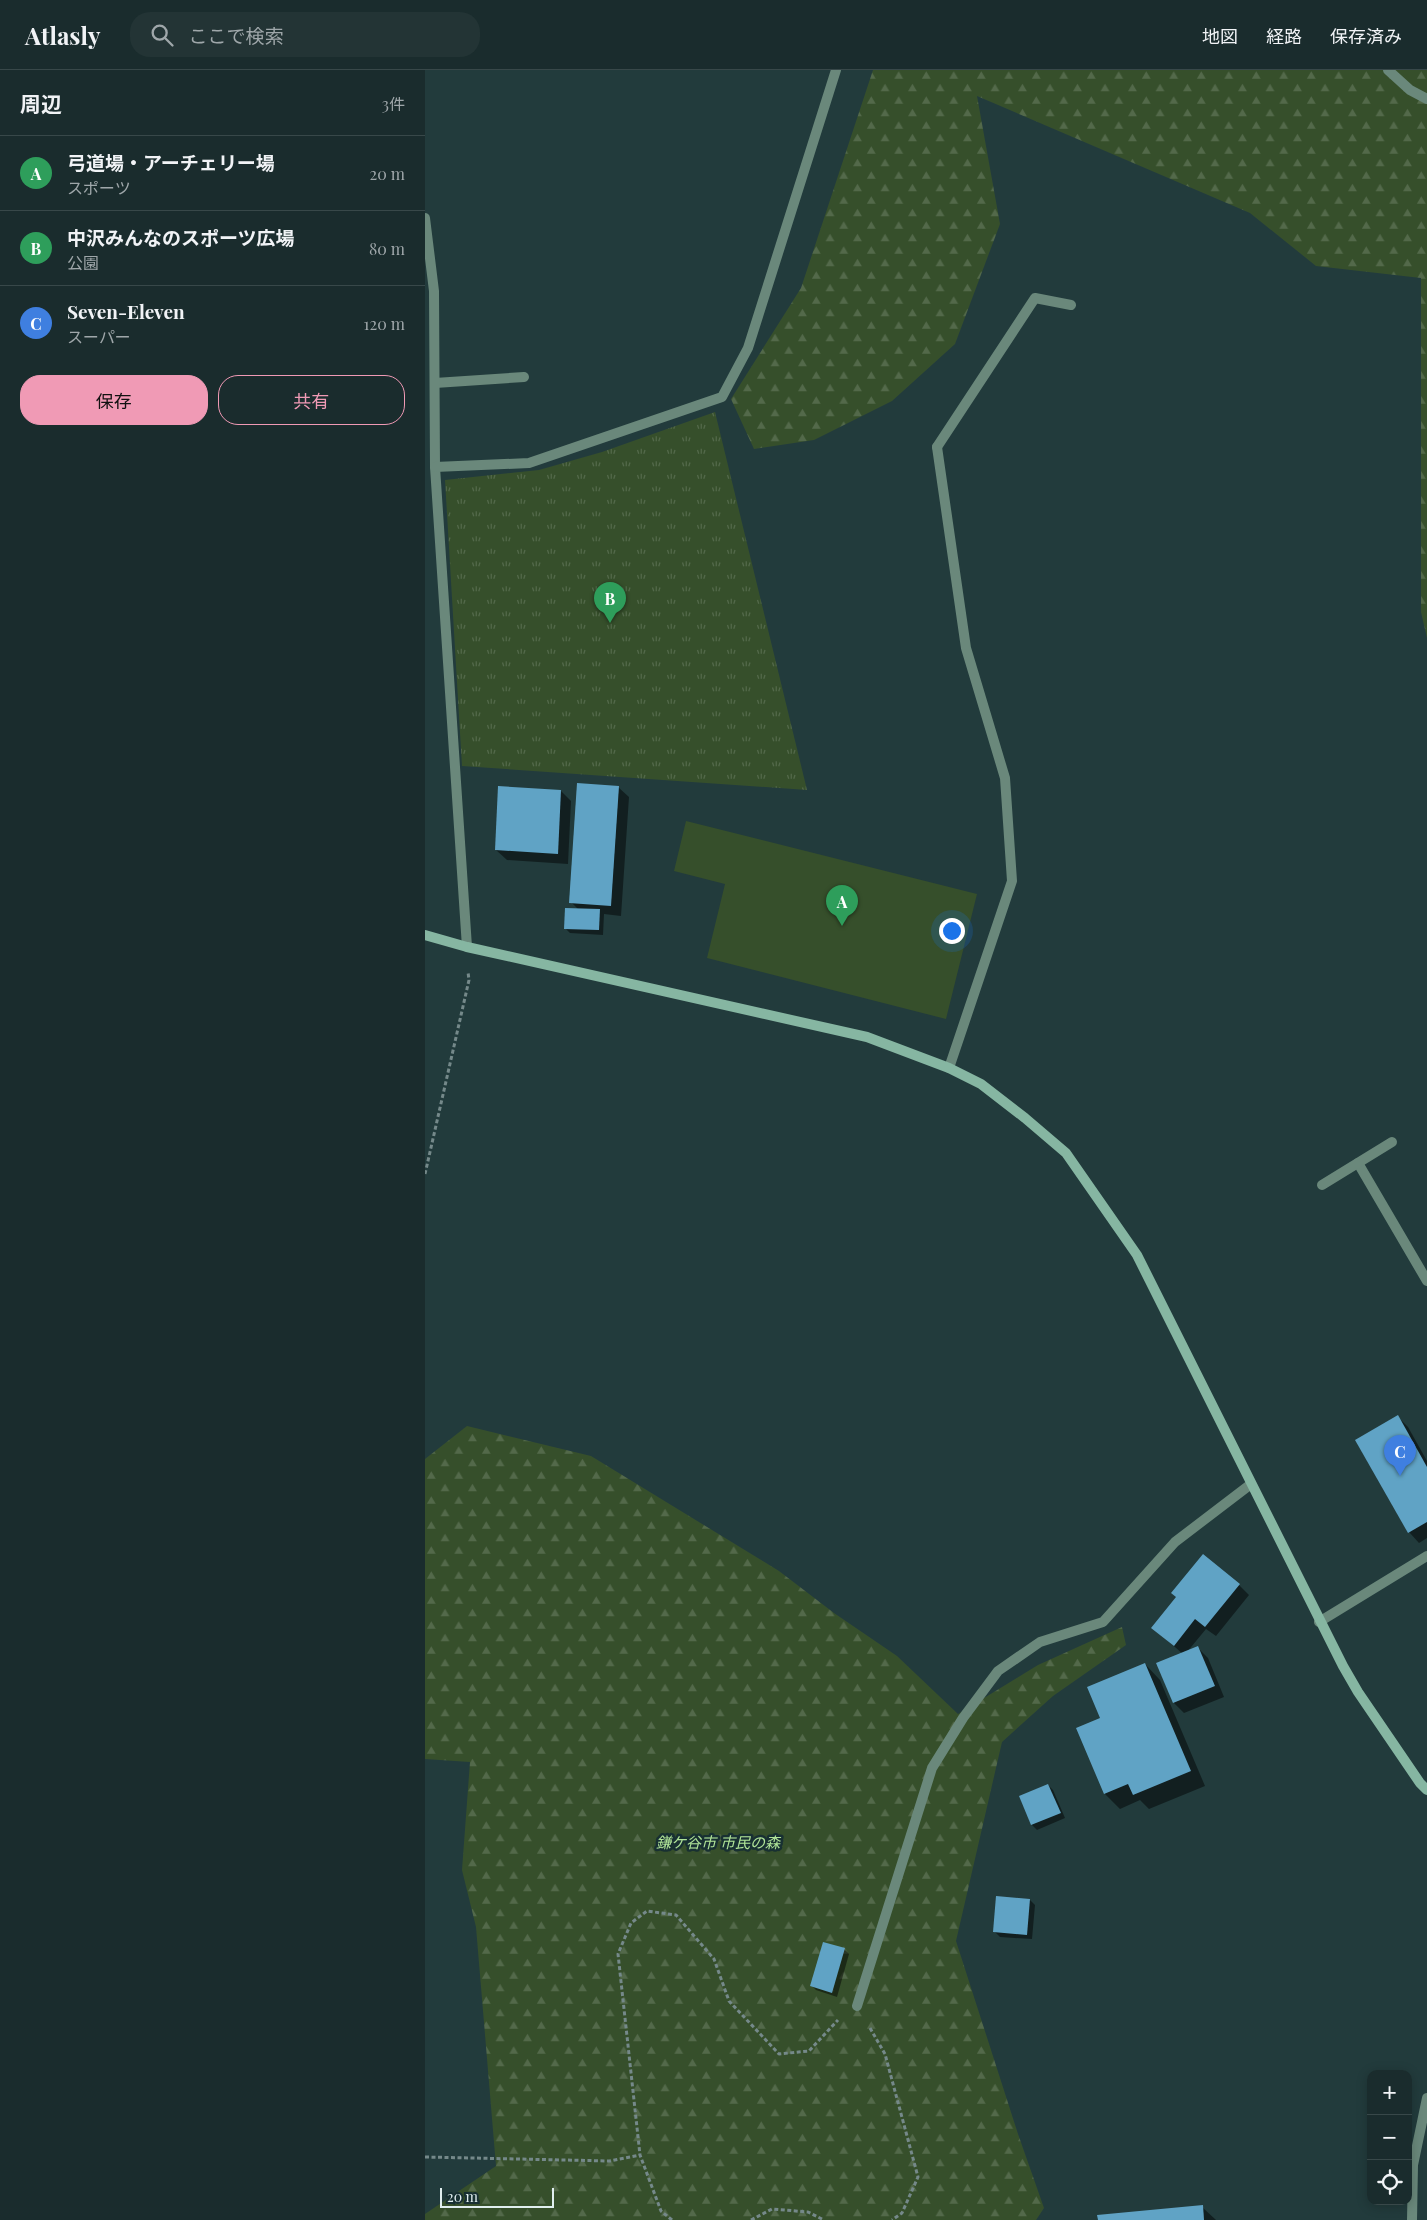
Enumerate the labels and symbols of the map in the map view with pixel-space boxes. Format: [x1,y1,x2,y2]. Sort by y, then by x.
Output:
pin: B [594,582,626,623]
pin: A [826,885,858,926]
your location [939,918,965,944]
pin: C [1384,1435,1416,1476]
park label: 鎌ケ谷市 市民の森 [656,1832,782,1852]
scale bar [440,2185,554,2208]

